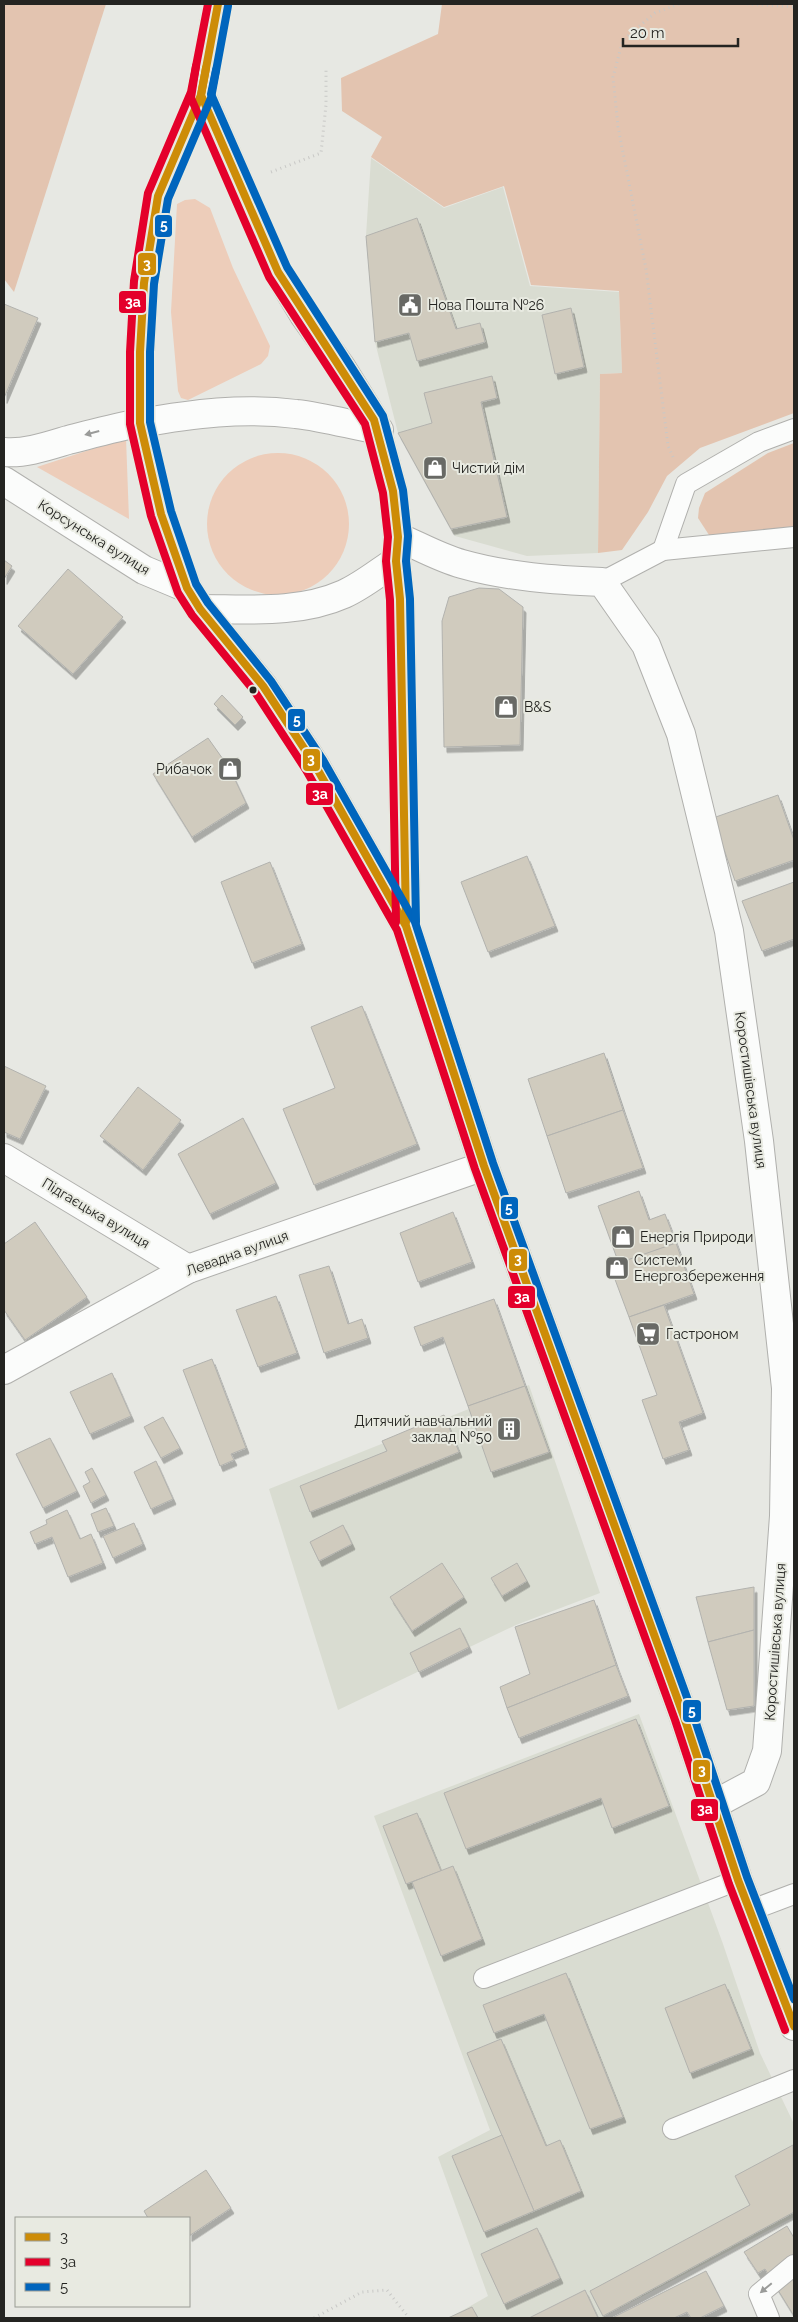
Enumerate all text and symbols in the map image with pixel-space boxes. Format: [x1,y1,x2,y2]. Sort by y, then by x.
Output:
scale bar [623,15,738,47]
text: 20 m [630,24,665,42]
line badge: 5 [154,214,173,238]
text: 5 [160,217,168,233]
line badge: 3 [137,252,157,276]
text: 3 [143,256,151,272]
line badge: 3а [118,290,147,314]
public building icon: Нова Пошта №26 [397,292,423,318]
text: 3а [125,294,141,310]
place label: Нова Пошта №26 [428,297,544,313]
one-way arrow [85,430,100,438]
shop icon: Чистий дім [422,455,448,481]
place label: Чистий дім [452,460,525,476]
street label: Корсунська вулиця [35,496,153,578]
unlabelled marker [248,685,258,695]
shop icon: B&S [493,694,519,720]
place label: B&S [524,699,552,715]
line badge: 5 [287,708,306,732]
text: 5 [293,712,301,728]
line badge: 3 [302,748,321,772]
text: 3 [307,751,315,767]
shop icon: Рибачок [217,756,243,782]
place label: Рибачок [156,761,212,777]
line badge: 3а [305,782,334,806]
text: 3а [312,786,328,802]
street label: Коростишівська вулиця [732,1011,770,1169]
street label: Підгаєцька вулиця [39,1175,153,1251]
line badge: 5 [500,1196,519,1220]
text: 5 [505,1200,513,1216]
shop icon: Енергія Природи [610,1224,636,1250]
street label: Левадна вулиця [184,1227,290,1279]
place label: Енергія Природи [640,1229,753,1245]
line badge: 3 [508,1248,528,1272]
text: 3 [514,1251,522,1267]
place label: Системи Енергозбереження [634,1252,764,1284]
shop icon: Системи Енергозбереження [604,1255,630,1281]
line badge: 3а [507,1285,536,1309]
text: 3а [514,1289,530,1305]
supermarket icon: Гастроном [635,1321,661,1347]
place label: Гастроном [666,1326,739,1342]
place label: Дитячий навчальний заклад №50 [354,1413,492,1445]
building icon: Дитячий навчальний заклад №50 [496,1416,522,1442]
street label: Коростишівська вулиця [762,1563,788,1721]
line badge: 5 [682,1699,702,1723]
text: 5 [688,1703,696,1719]
line badge: 3 [692,1759,711,1783]
text: 3 [698,1762,706,1778]
line badge: 3а [690,1798,719,1822]
text: 3а [697,1801,713,1817]
legend [15,2217,190,2307]
text: 3 [60,2228,68,2246]
text: 3а [60,2253,76,2271]
text: 5 [60,2278,68,2296]
one-way arrow [760,2282,773,2293]

